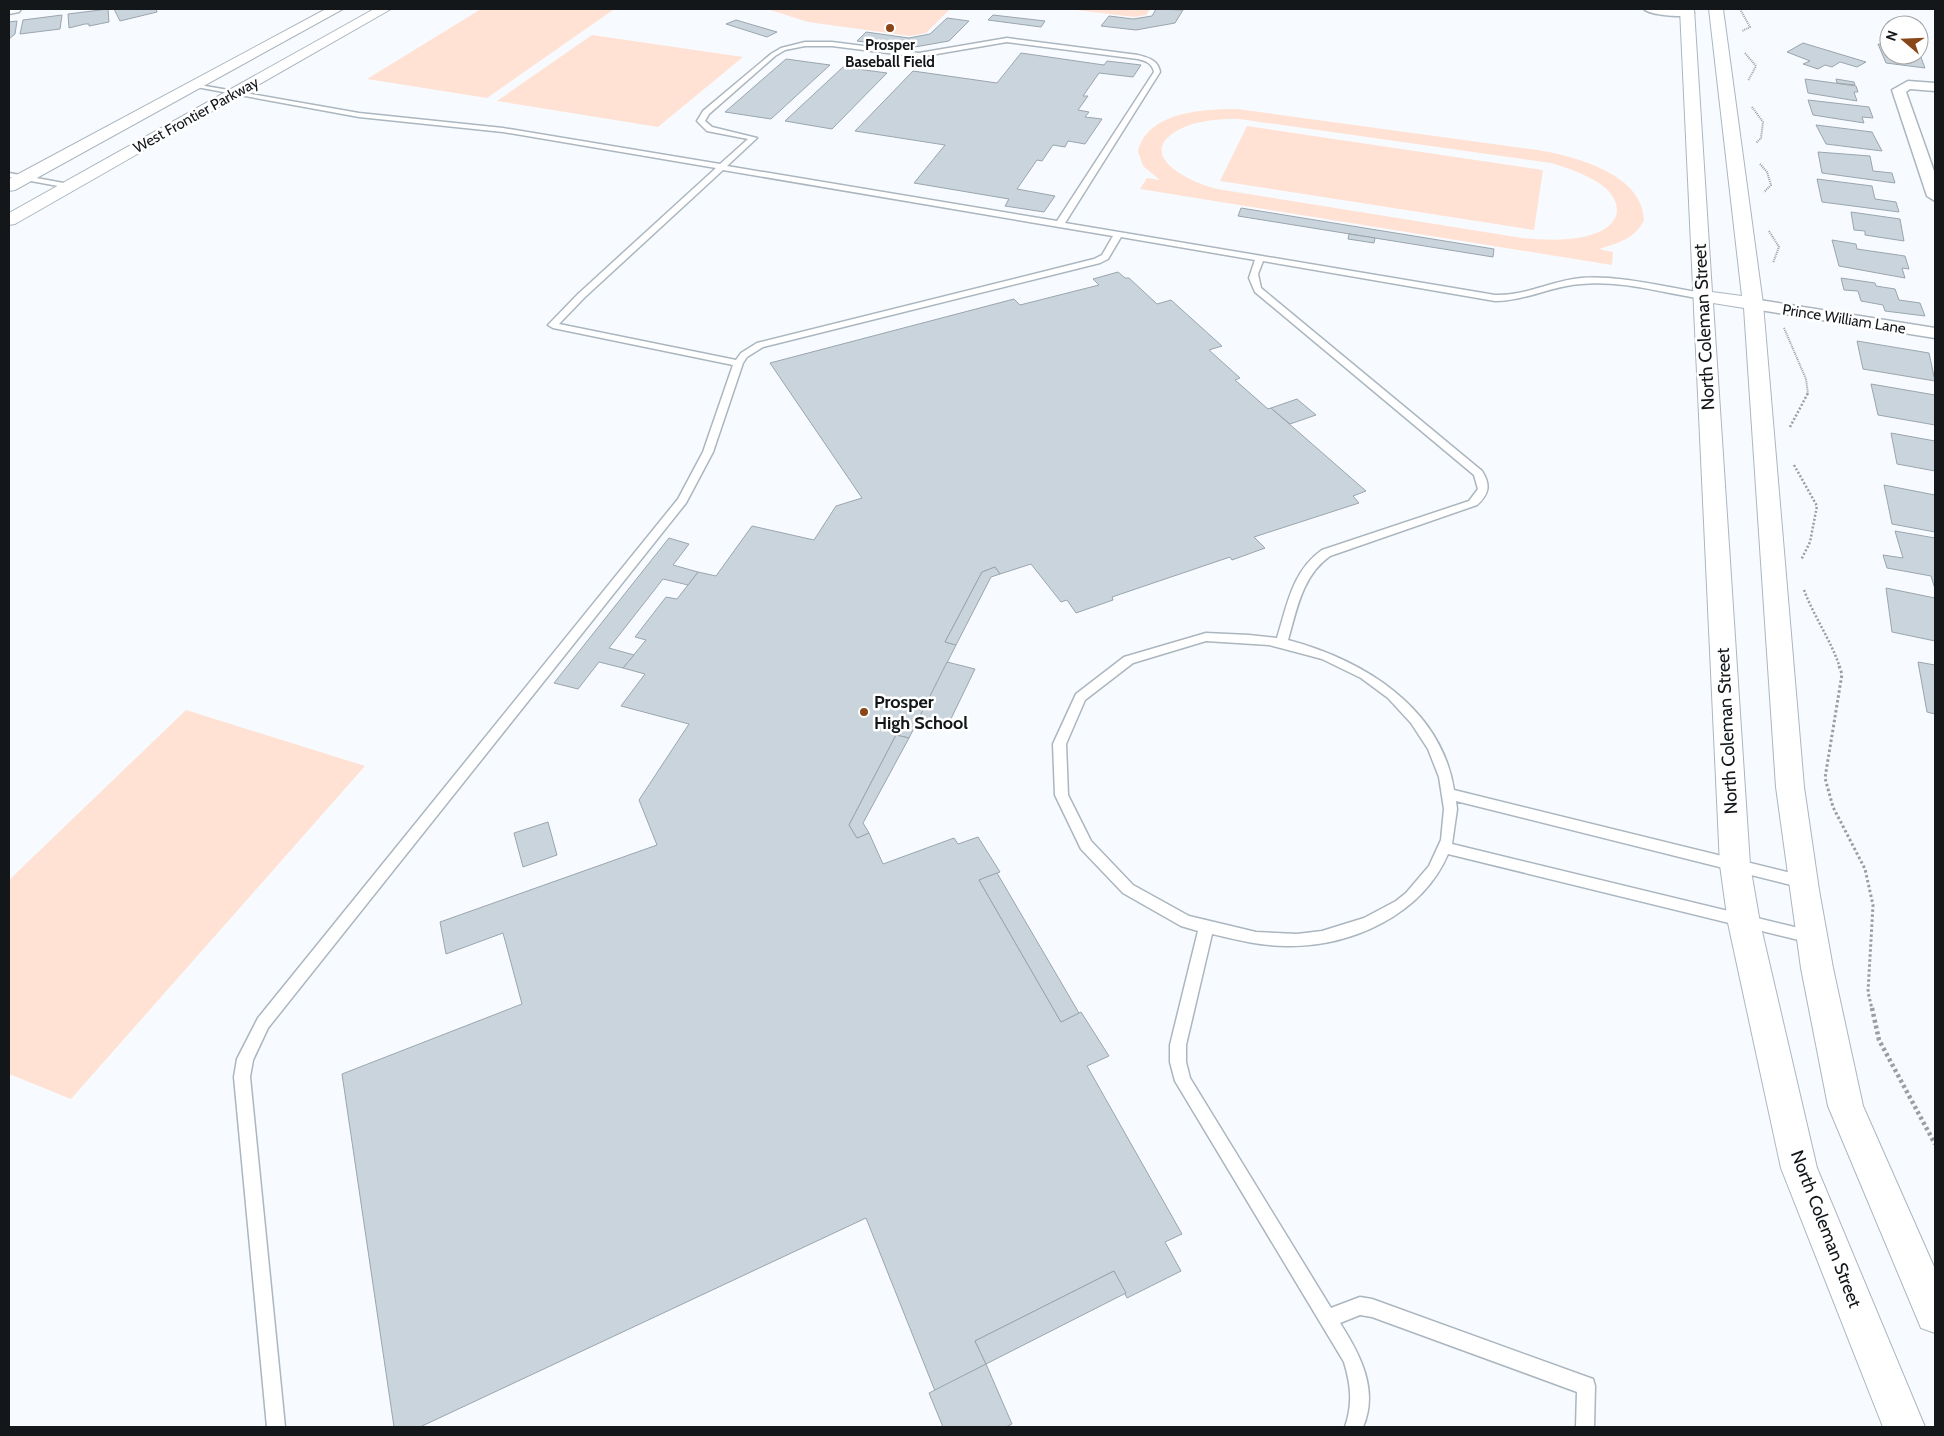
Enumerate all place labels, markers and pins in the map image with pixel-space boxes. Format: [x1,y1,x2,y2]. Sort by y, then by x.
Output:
marker: Prosper Baseball Field [884,22,896,34]
place label: Prosper Baseball Field [845,36,935,71]
place label: Prosper High School [874,691,968,734]
marker: Prosper High School [858,706,870,718]

